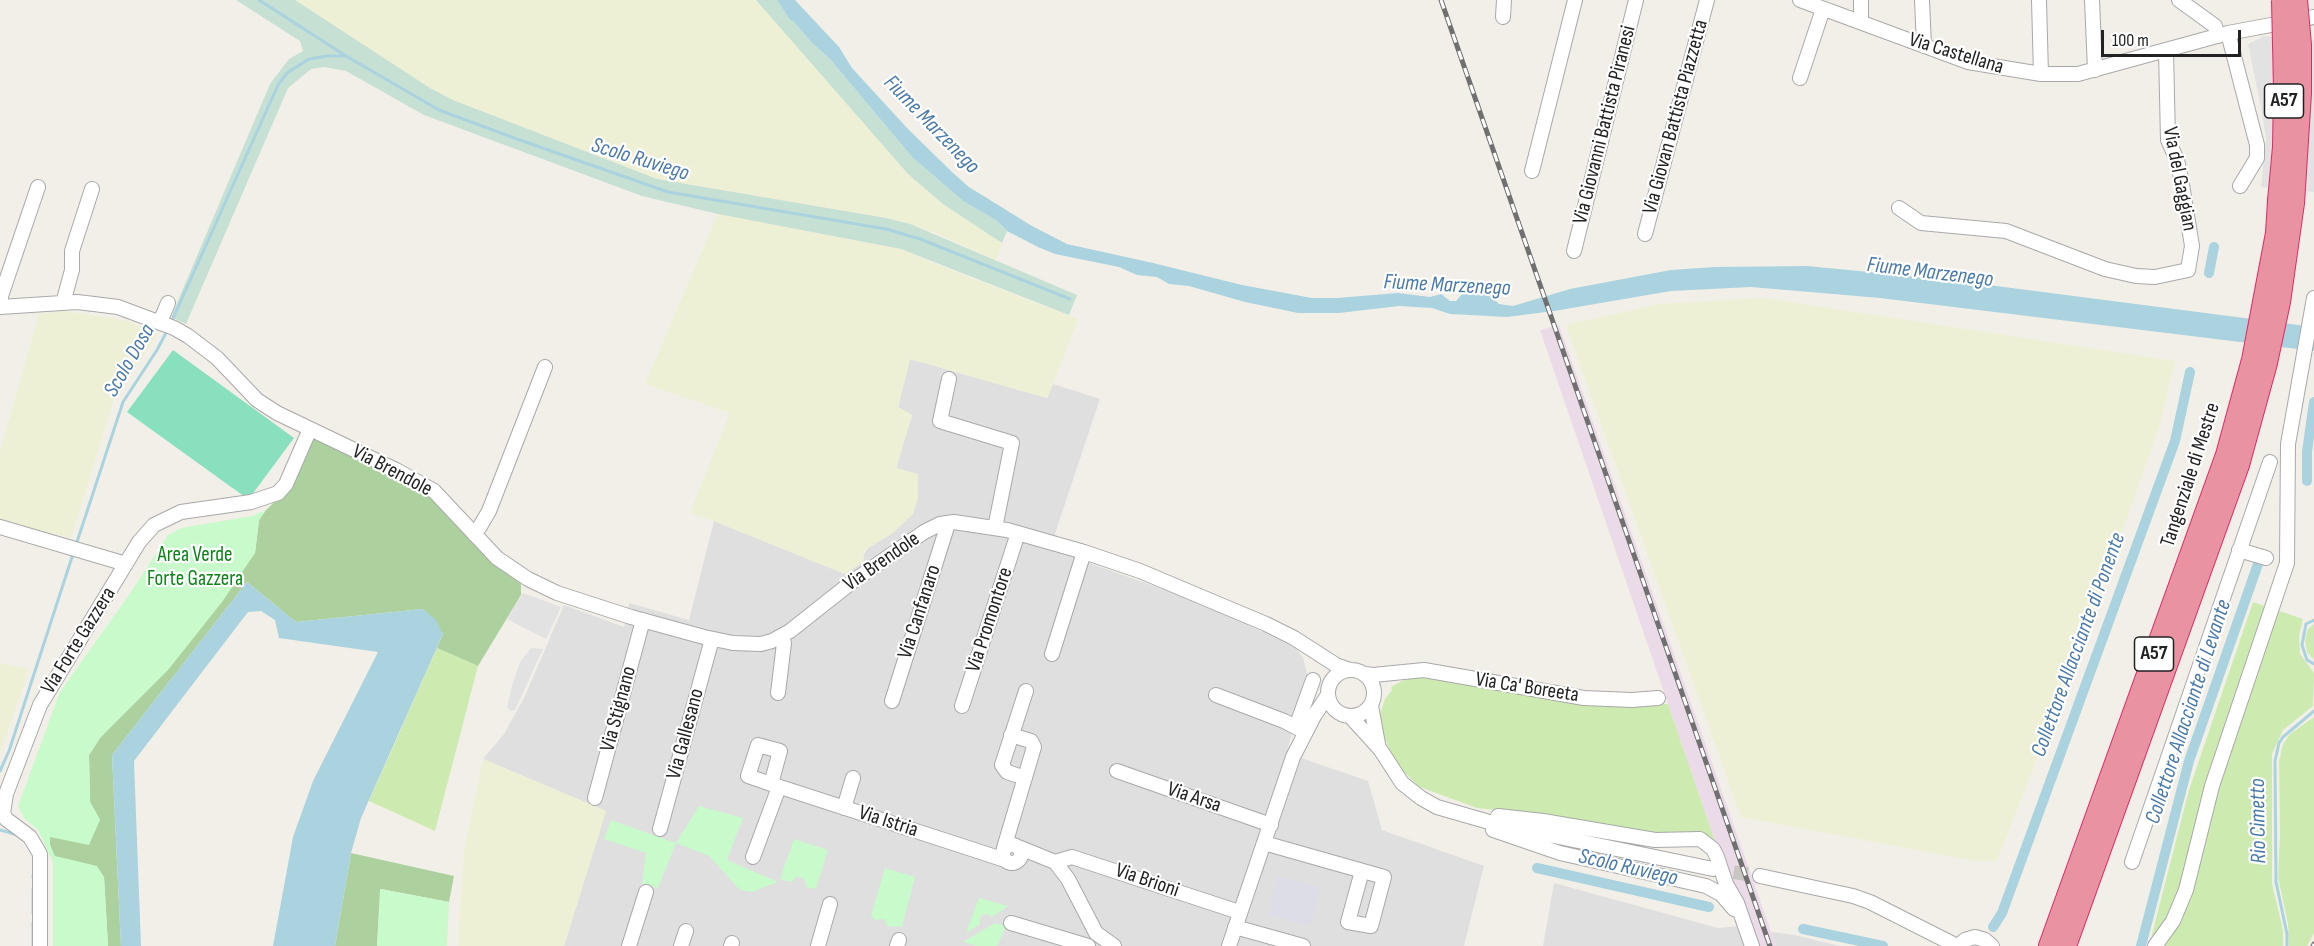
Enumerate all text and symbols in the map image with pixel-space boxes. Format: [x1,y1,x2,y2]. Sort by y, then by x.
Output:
street label: Via Giovan Battista Piazzetta [1638,17,1714,217]
scale bar [2104,18,2244,56]
street label: Via Giovanni Battista Piranesi [1568,23,1642,227]
street label: Via Castellana [1906,28,2006,80]
text: 100 m [2112,30,2149,51]
water label: Fiume Marzenego [877,70,985,180]
road number: A57 [2264,84,2304,118]
street label: Via del Gaggian [2157,125,2201,233]
water label: Scolo Ruviego [588,133,692,187]
water label: Fiume Marzenego [1865,252,1995,294]
water label: Fiume Marzenego [1383,269,1511,303]
water label: Scolo Dosa [99,320,161,402]
street label: Tangenziale di Mestre [2156,400,2226,550]
street label: Via Brendole [348,439,436,503]
street label: Via Brendole [839,527,925,597]
water label: Collettore Allacciante di Ponente [2026,529,2132,761]
park label: Area Verde Forte Gazzera [147,543,243,593]
street label: Via Canfanaro [893,562,947,662]
street label: Via Promontore [961,565,1019,675]
street label: Via Forte Gazzera [36,583,122,699]
water label: Collettore Allacciante di Levante [2140,597,2238,827]
road number: A57 [2134,637,2174,671]
street label: Via Stignano [596,664,642,754]
street label: Via Ca' Boreeta [1474,667,1580,709]
street label: Via Gallesano [662,686,710,782]
street label: Via Arsa [1164,777,1224,819]
water label: Rio Cimetto [2245,778,2273,864]
street label: Via Istria [855,801,921,843]
water label: Scolo Ruviego [1576,844,1680,892]
street label: Via Brioni [1112,858,1182,904]

